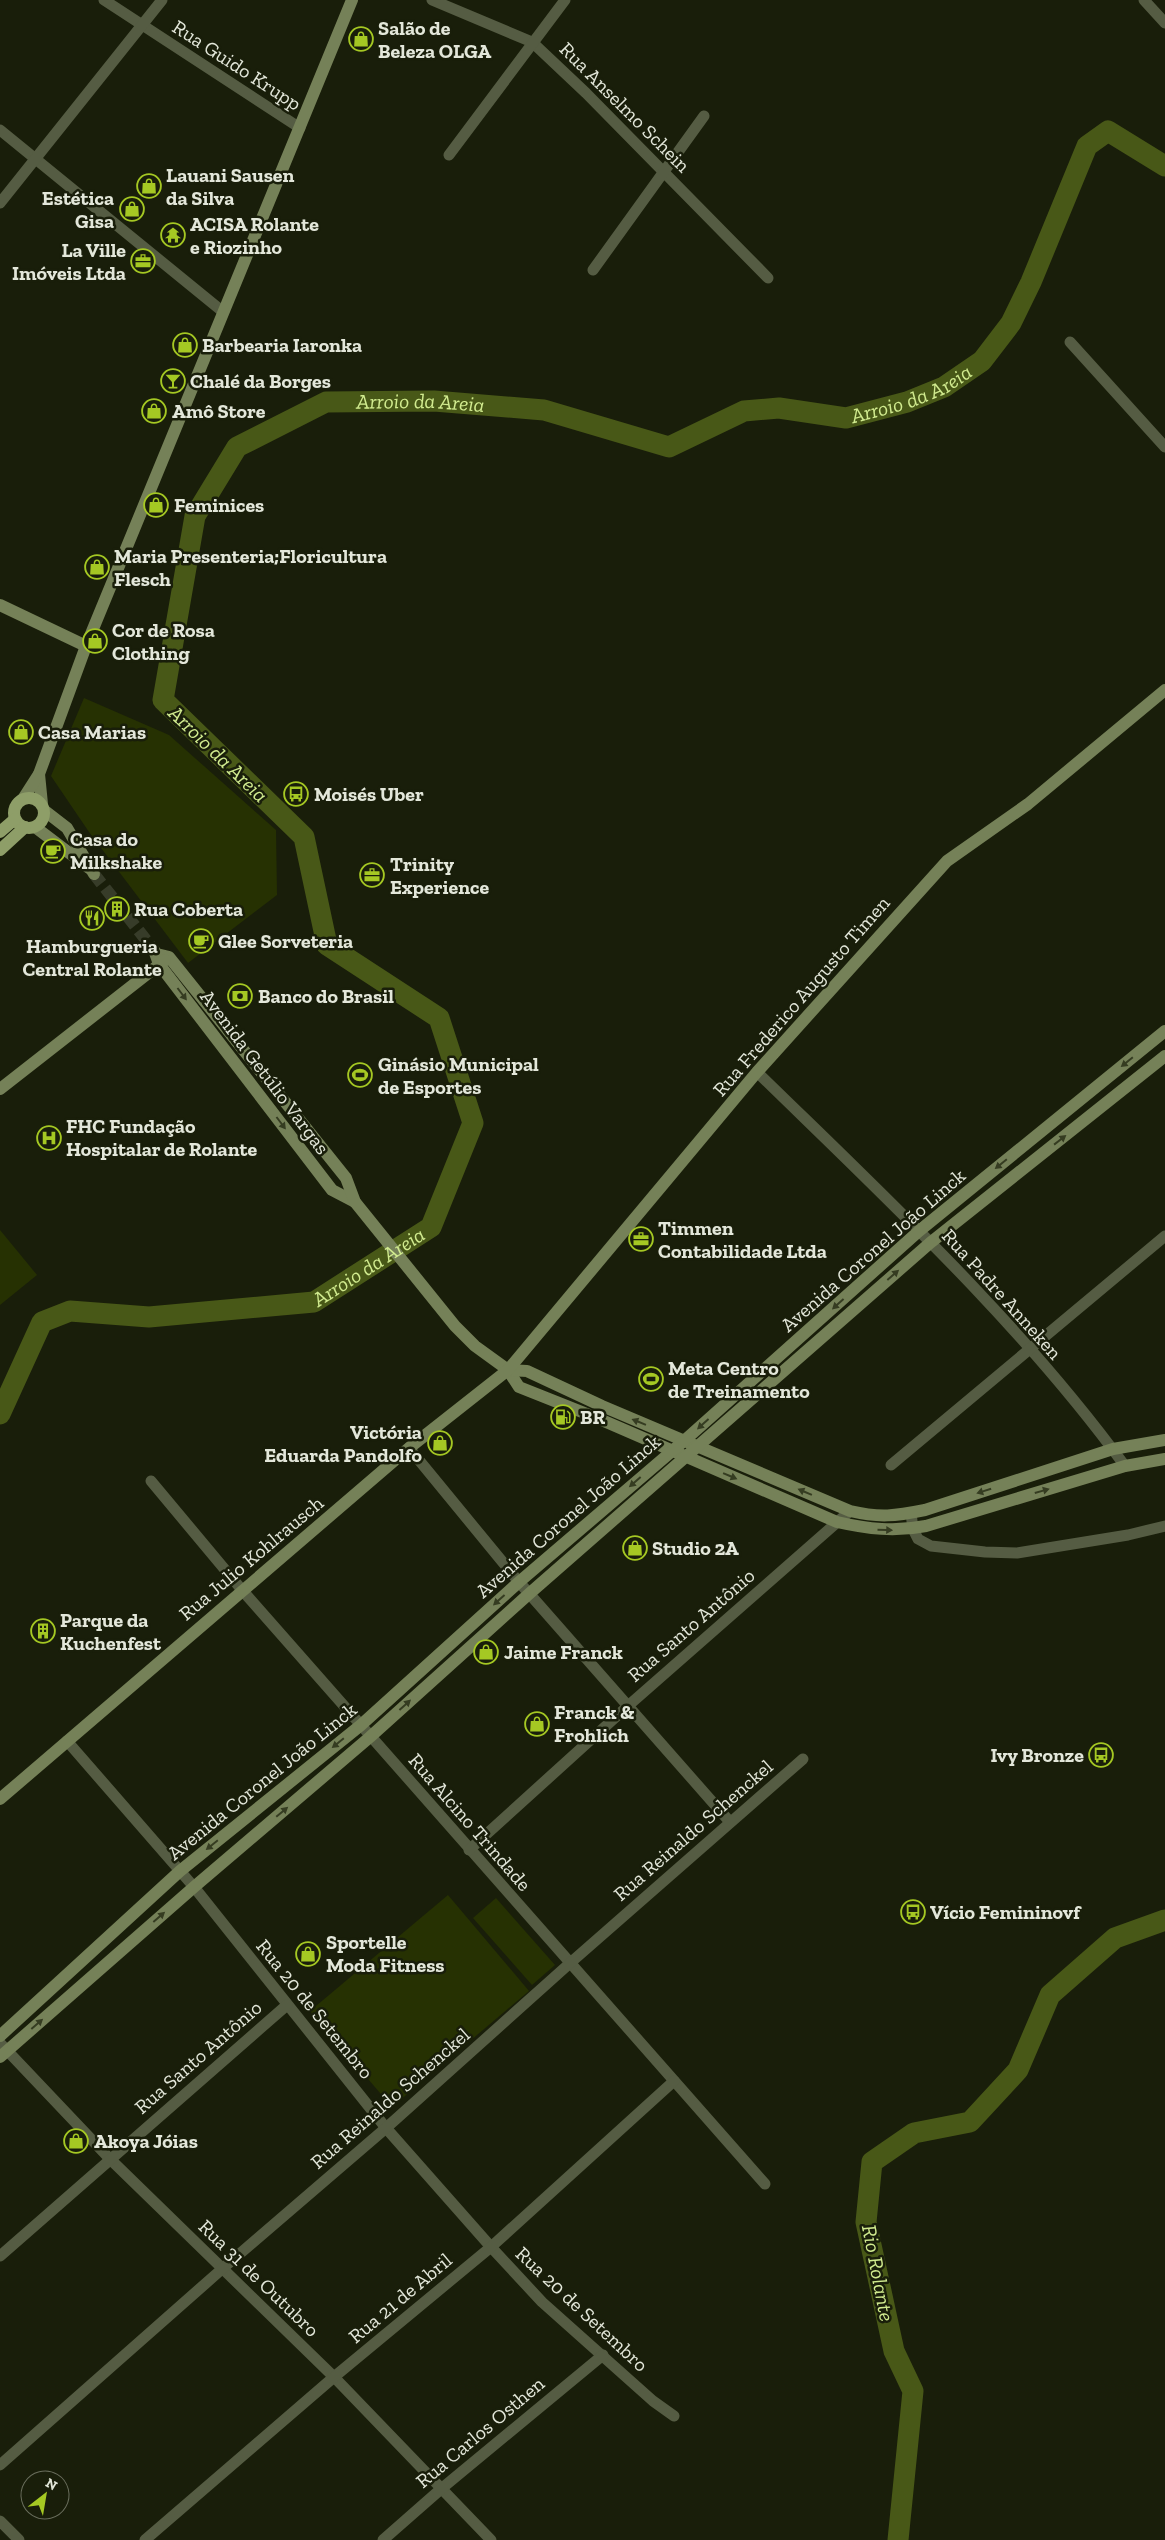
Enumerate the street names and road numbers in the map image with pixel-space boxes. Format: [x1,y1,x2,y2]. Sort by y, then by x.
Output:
street label: Rua Guido Krupp [168,14,306,116]
street label: Rua Anselmo Schein [555,37,696,178]
street label: Rua Frederico Augusto Timen [708,891,895,1101]
street label: Avenida Getúlio Vargas [195,985,335,1159]
street label: Avenida Coronel João Linck [776,1163,971,1337]
street label: Rua Padre Anneken [937,1224,1067,1365]
street label: Avenida Coronel João Linck [471,1429,666,1603]
street label: Rua Julio Kohlrausch [174,1490,329,1625]
street label: Rua Santo Antônio [623,1563,759,1687]
street label: Avenida Coronel João Linck [162,1697,362,1865]
street label: Rua Alcino Trindade [404,1748,536,1896]
street label: Rua Reinaldo Schenckel [609,1754,777,1906]
street label: Rua 20 de Setembro [251,1934,379,2084]
street label: Rua Santo Antônio [130,1995,266,2119]
street label: Rua Reinaldo Schenckel [306,2022,474,2174]
street label: Rua 31 de Outubro [194,2214,324,2342]
street label: Rua 20 de Setembro [511,2241,653,2377]
street label: Rua 21 de Abril [343,2248,457,2348]
street label: Rua Carlos Osthen [411,2371,550,2493]

